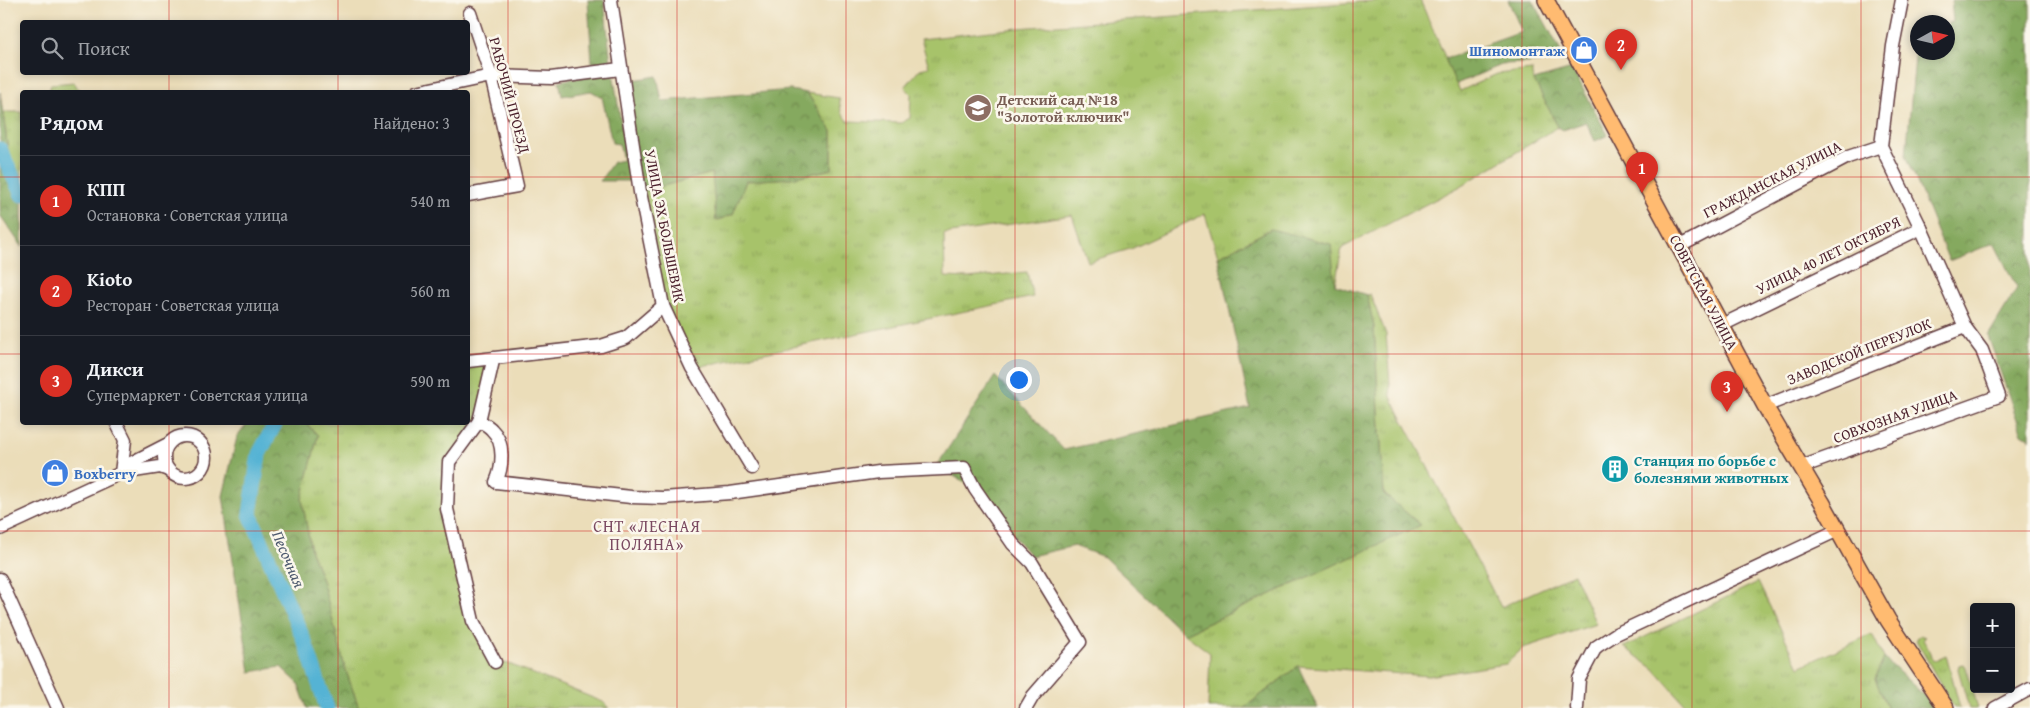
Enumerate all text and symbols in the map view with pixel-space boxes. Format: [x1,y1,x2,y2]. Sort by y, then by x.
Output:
north arrow [1910,15,1955,60]
search box [20,20,470,75]
pin: 2 [1605,29,1637,70]
icon: search [38,34,66,62]
text: Поиск [78,34,130,62]
street label: РАБОЧИЙ ПРОЕЗД [484,35,536,156]
shop icon: Шиномонтаж [1569,35,1599,65]
place label: Шиномонтаж [1469,40,1565,61]
place label: Детский сад №18 "Золотой ключик" [996,89,1130,127]
school or university icon: Детский сад №18 "Золотой ключик" [963,93,993,123]
text: Рядом [40,107,103,138]
text: Найдено: 3 [373,111,450,135]
street label: ГРАЖДАНСКАЯ УЛИЦА [1699,135,1845,223]
street label: УЛИЦА ЭХ БОЛЬШЕВИК [640,148,690,305]
pin: 1 [1626,152,1658,193]
text: КПП [87,175,125,203]
text: 1 [52,189,60,213]
text: 540 m [410,189,450,213]
text: Остановка · Советская улица [87,203,288,227]
street label: УЛИЦА 40 ЛЕТ ОКТЯБРЯ [1752,211,1904,299]
street label: СОВЕТСКАЯ УЛИЦА [1665,231,1743,353]
text: Kioto [87,265,132,293]
text: 2 [52,279,60,303]
text: 560 m [410,279,450,303]
text: Ресторан · Советская улица [87,293,279,317]
street label: ЗАВОДСКОЙ ПЕРЕУЛОК [1784,312,1935,390]
text: Дикси [87,355,144,383]
your location [1006,367,1032,393]
text: 3 [52,369,60,393]
text: 590 m [410,369,450,393]
pin: 3 [1711,371,1743,412]
text: Супермаркет · Советская улица [87,383,308,407]
street label: СОВХОЗНАЯ УЛИЦА [1830,384,1960,448]
place label: Станция по борьбе с болезнями животных [1634,450,1789,488]
building icon: Станция по борьбе с болезнями животных [1600,454,1630,484]
shop icon: Boxberry [40,458,70,488]
place label: Boxberry [74,463,136,484]
district label: СНТ «ЛЕСНАЯ ПОЛЯНА» [593,514,701,556]
water label: Песочная [266,527,312,592]
map controls [1970,603,2015,693]
button: + [1970,603,2015,648]
button: − [1970,648,2015,693]

